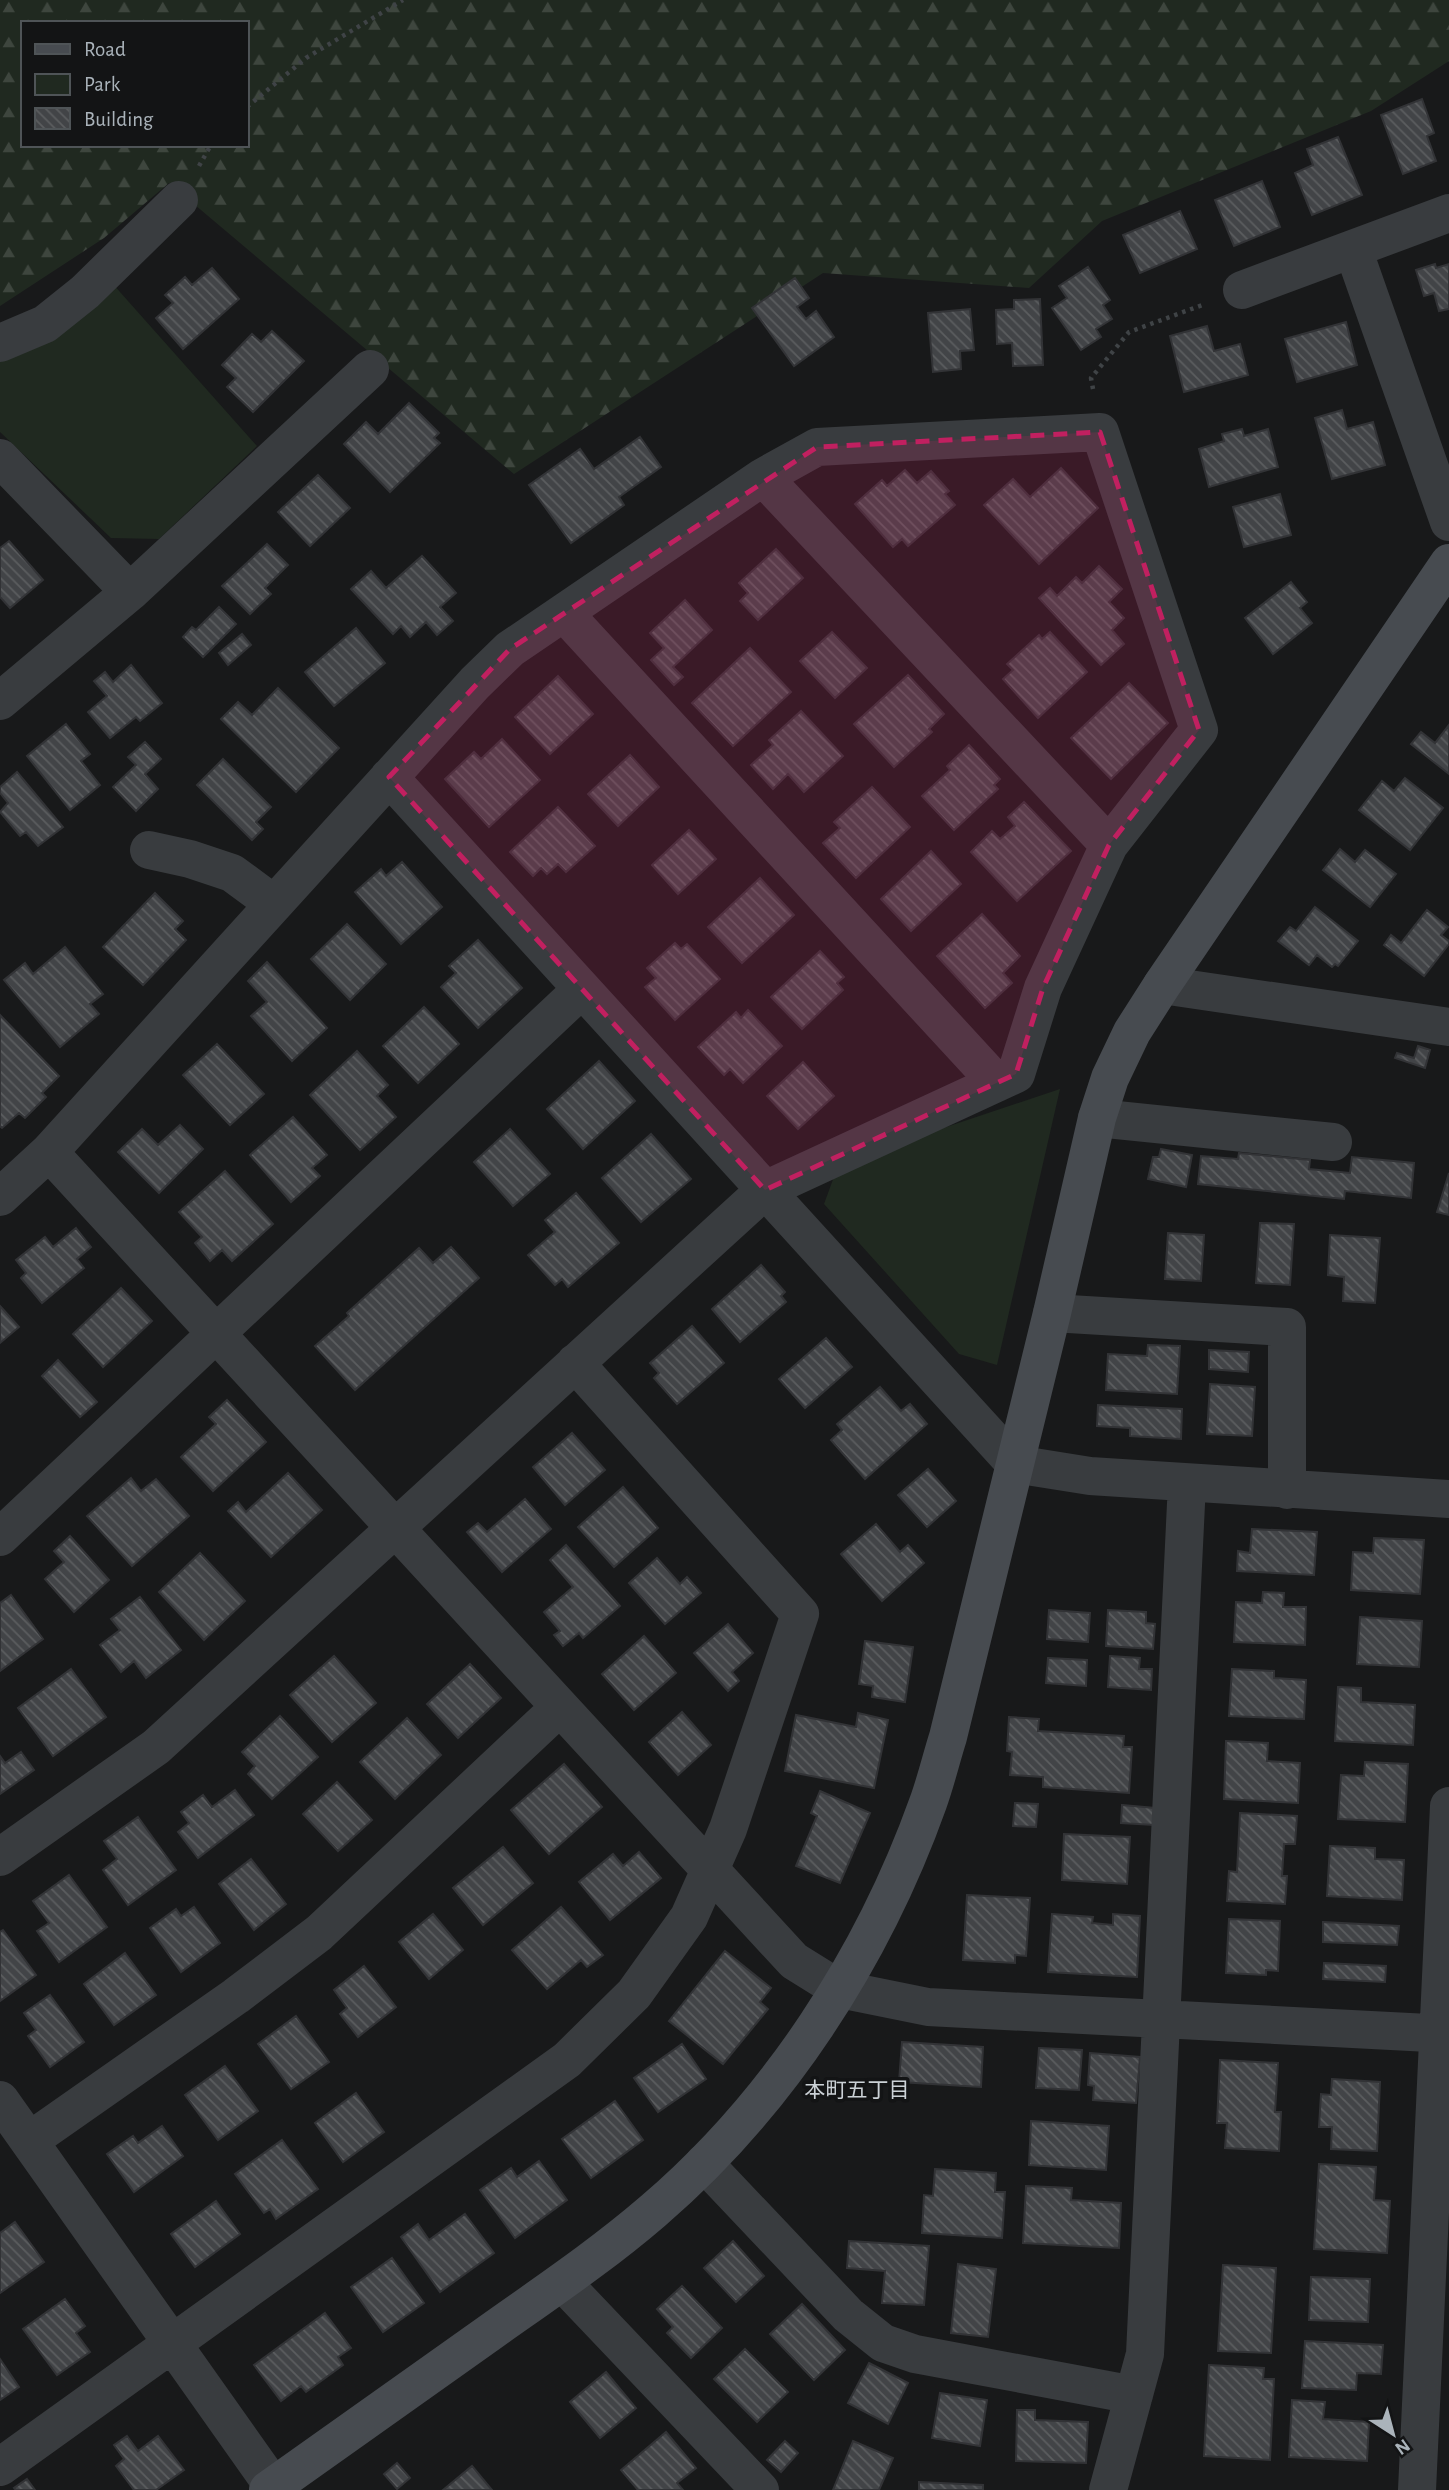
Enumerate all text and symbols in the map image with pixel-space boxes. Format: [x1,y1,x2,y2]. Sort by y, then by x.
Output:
legend [21,21,248,147]
text: Road [84,39,126,60]
text: Park [84,74,121,95]
text: Building [84,109,154,130]
district label: 本町五丁目 [805,2079,910,2101]
north arrow [1358,2399,1428,2469]
text: N [1391,2435,1413,2458]

